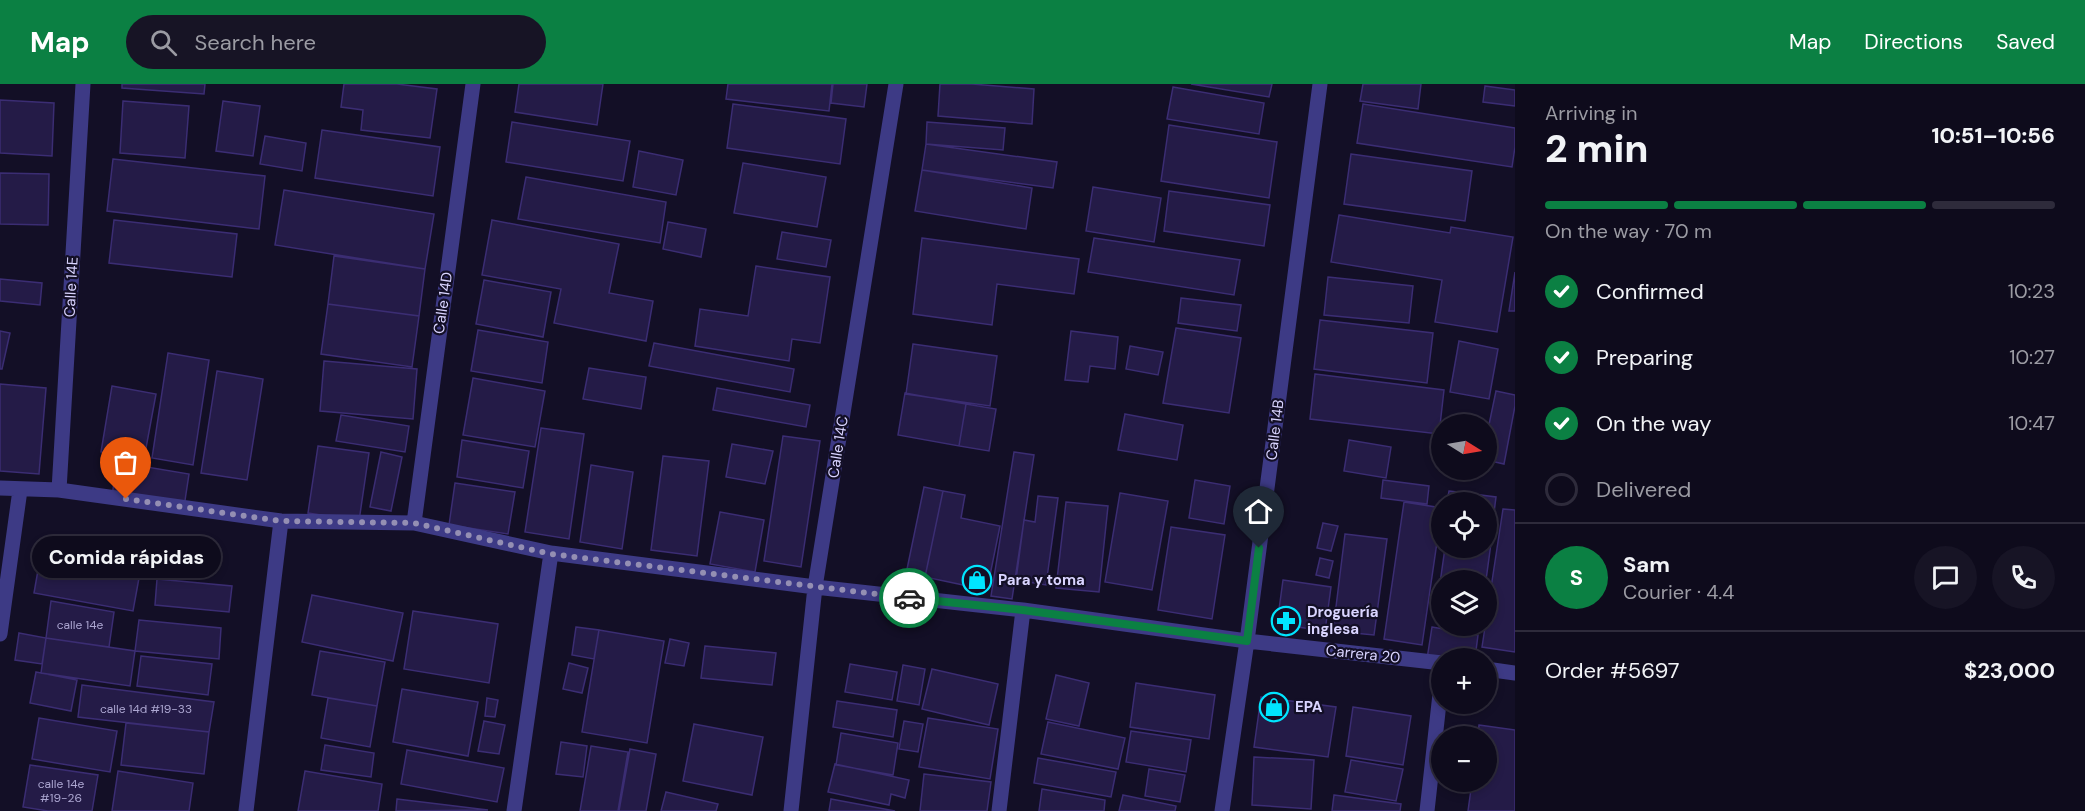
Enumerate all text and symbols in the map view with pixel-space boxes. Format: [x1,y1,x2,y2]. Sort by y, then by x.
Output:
search box [126,15,546,69]
text: Map [30,24,90,61]
icon: search [147,26,180,59]
text: Search here [195,28,316,57]
text: Map [1789,28,1831,56]
text: Directions [1864,28,1963,56]
text: Saved [1996,28,2055,56]
text: Arriving in [1545,100,1637,126]
text: 10:51–10:56 [1931,121,2055,150]
text: 2 min [1545,123,1649,174]
text: On the way · 70 m [1545,218,1712,244]
street label: Calle 14E [59,256,83,318]
street label: Calle 14D [429,271,457,335]
icon: check [1545,275,1578,308]
text: Confirmed [1596,277,1704,306]
text: 10:23 [2008,278,2055,304]
icon: check [1545,341,1578,374]
text: Preparing [1596,343,1693,372]
text: 10:27 [2009,344,2055,370]
street label: Calle 14B [1261,399,1289,461]
icon: check [1545,407,1578,440]
text: On the way [1596,409,1711,438]
text: 10:47 [2008,410,2055,436]
street label: Calle 14C [823,414,853,480]
north arrow [1431,414,1497,480]
map controls [1431,414,1497,792]
pin [100,437,151,499]
icon: bag [109,446,142,479]
text: Delivered [1596,475,1691,504]
pin [1233,486,1284,548]
button: locate [1431,492,1497,558]
icon: home [1242,495,1275,528]
callout: Comida rápidas [32,535,220,577]
text: Comida rápidas [49,544,204,570]
button: chat [1914,546,1977,609]
button: phone [1992,546,2055,609]
text: Sam [1623,550,1670,579]
text: S [1570,563,1583,592]
shop icon: Para y toma [961,564,993,596]
courier [879,568,939,628]
place label: Para y toma [998,570,1085,590]
button: layers [1431,570,1497,636]
text: Courier · 4.4 [1623,579,1734,605]
icon: car [893,582,926,615]
place label: Droguería inglesa [1307,602,1378,639]
pharmacy icon: Droguería inglesa [1270,605,1302,637]
house number: calle 14e [57,617,103,633]
street label: Carrera 20 [1325,640,1401,668]
button: + [1431,648,1497,714]
text: Order #5697 [1545,656,1680,685]
text: $23,000 [1964,656,2055,685]
shop icon: EPA [1258,691,1290,723]
place label: EPA [1295,697,1323,717]
house number: calle 14d #19-33 [100,701,192,717]
button: − [1431,726,1497,792]
house number: calle 14e #19-26 [38,776,84,806]

